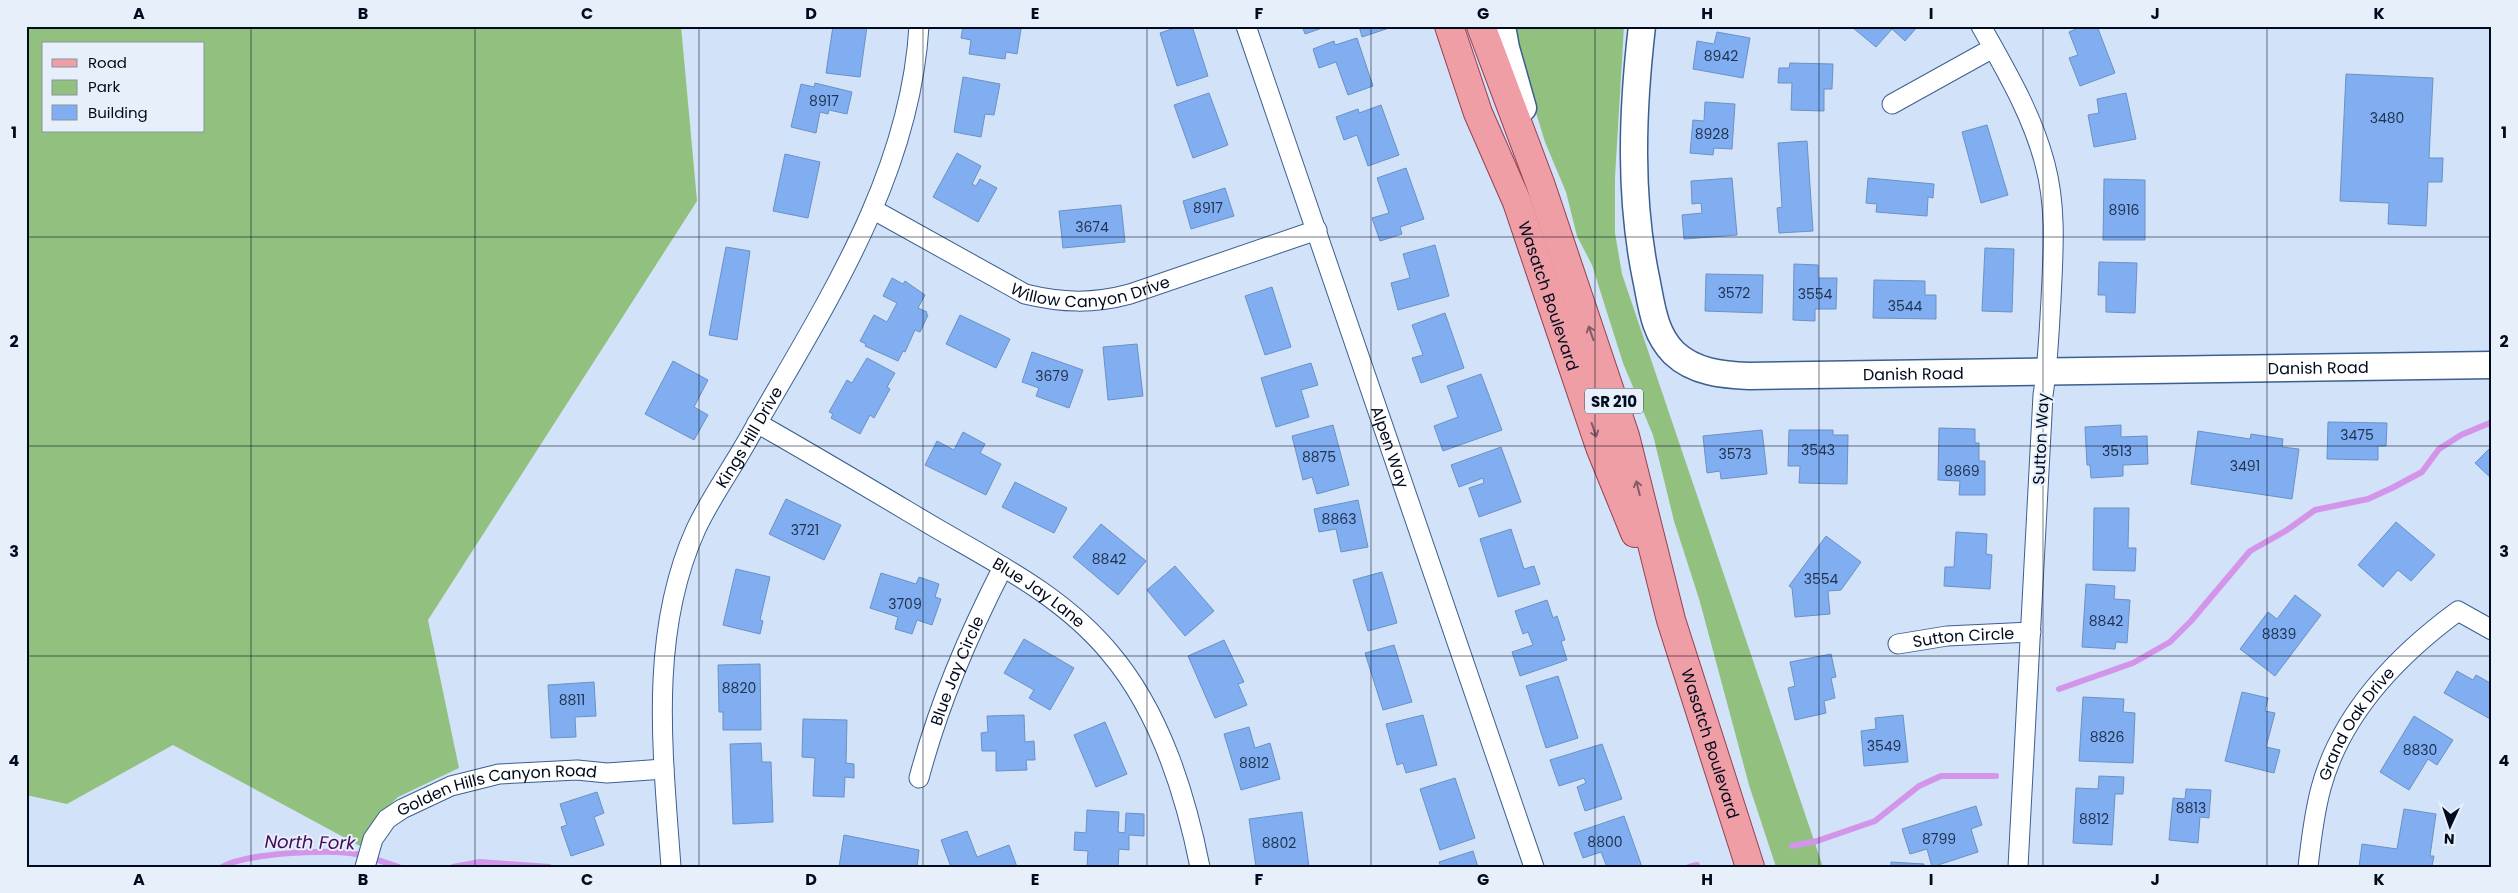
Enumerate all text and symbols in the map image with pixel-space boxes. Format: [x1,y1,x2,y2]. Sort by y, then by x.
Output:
text: A [133,2,145,25]
text: B [358,2,368,25]
text: C [581,2,593,25]
text: D [805,2,817,25]
text: E [1031,2,1039,25]
text: F [1255,2,1264,25]
text: G [1477,2,1489,25]
text: H [1701,2,1713,25]
text: I [1929,2,1933,25]
text: J [2150,2,2160,25]
text: K [2373,2,2385,25]
legend [42,42,205,132]
house number: 8942 [1704,46,1738,66]
text: Road [88,52,127,73]
text: Park [88,76,120,97]
house number: 8917 [809,91,839,111]
text: Building [88,102,148,123]
house number: 3480 [2370,108,2404,128]
text: 1 [11,121,17,144]
text: 1 [2501,121,2507,144]
house number: 8928 [1695,124,1729,144]
house number: 8917 [1193,198,1223,218]
house number: 8916 [2108,200,2140,220]
house number: 3674 [1075,217,1109,237]
street label: Wasatch Boulevard [1513,218,1585,374]
street label: Willow Canyon Drive [1006,270,1173,313]
house number: 3572 [1718,283,1750,303]
house number: 3554 [1798,284,1833,304]
house number: 3544 [1888,296,1923,316]
one-way arrow [1586,325,1595,341]
text: 2 [9,330,19,353]
text: 2 [2499,330,2509,353]
street label: Danish Road [2268,355,2369,380]
street label: Danish Road [1863,361,1964,386]
house number: 3679 [1035,366,1069,386]
street label: Kings Hill Drive [710,382,788,492]
road number: SR 210 [1585,388,1643,414]
street label: Sutton Way [2027,393,2055,485]
street label: Alpen Way [1365,403,1415,491]
one-way arrow [1590,422,1599,438]
house number: 3475 [2340,425,2374,445]
house number: 3543 [1801,440,1835,460]
house number: 3513 [2102,441,2132,461]
house number: 3573 [1719,444,1751,464]
house number: 8875 [1302,447,1336,467]
house number: 3491 [2230,456,2260,476]
house number: 8869 [1944,461,1980,481]
one-way arrow [1633,480,1642,496]
house number: 8863 [1322,509,1356,529]
house number: 3721 [791,520,819,540]
text: 3 [9,540,19,563]
text: 3 [2499,540,2509,563]
house number: 8842 [1092,549,1126,569]
street label: Blue Jay Lane [988,552,1090,633]
house number: 3554 [1804,569,1839,589]
house number: 3709 [888,594,922,614]
house number: 8842 [2089,611,2123,631]
street label: Blue Jay Circle [924,612,989,728]
street label: Sutton Circle [1911,621,2015,653]
house number: 8839 [2262,624,2296,644]
street label: Grand Oak Drive [2312,662,2400,784]
street label: Wasatch Boulevard [1676,666,1745,822]
house number: 8820 [722,678,756,698]
house number: 8811 [559,690,585,710]
house number: 8826 [2090,727,2124,747]
house number: 3549 [1867,736,1901,756]
house number: 8830 [2403,740,2437,760]
text: 4 [9,749,20,772]
text: 4 [2499,749,2510,772]
house number: 8812 [1239,753,1269,773]
street label: Golden Hills Canyon Road [393,758,598,821]
house number: 8813 [2176,798,2206,818]
north arrow [2426,800,2476,850]
house number: 8812 [2079,809,2109,829]
water label: North Fork [264,829,356,855]
house number: 8799 [1922,829,1956,849]
text: N [2444,829,2455,849]
house number: 8800 [1587,832,1623,852]
house number: 8802 [1262,833,1296,853]
text: A [133,868,145,891]
text: B [358,868,368,891]
text: C [581,868,593,891]
text: D [805,868,817,891]
text: E [1031,868,1039,891]
text: F [1255,868,1264,891]
text: G [1477,868,1489,891]
text: H [1701,868,1713,891]
text: I [1929,868,1933,891]
text: J [2150,868,2160,891]
text: K [2373,868,2385,891]

